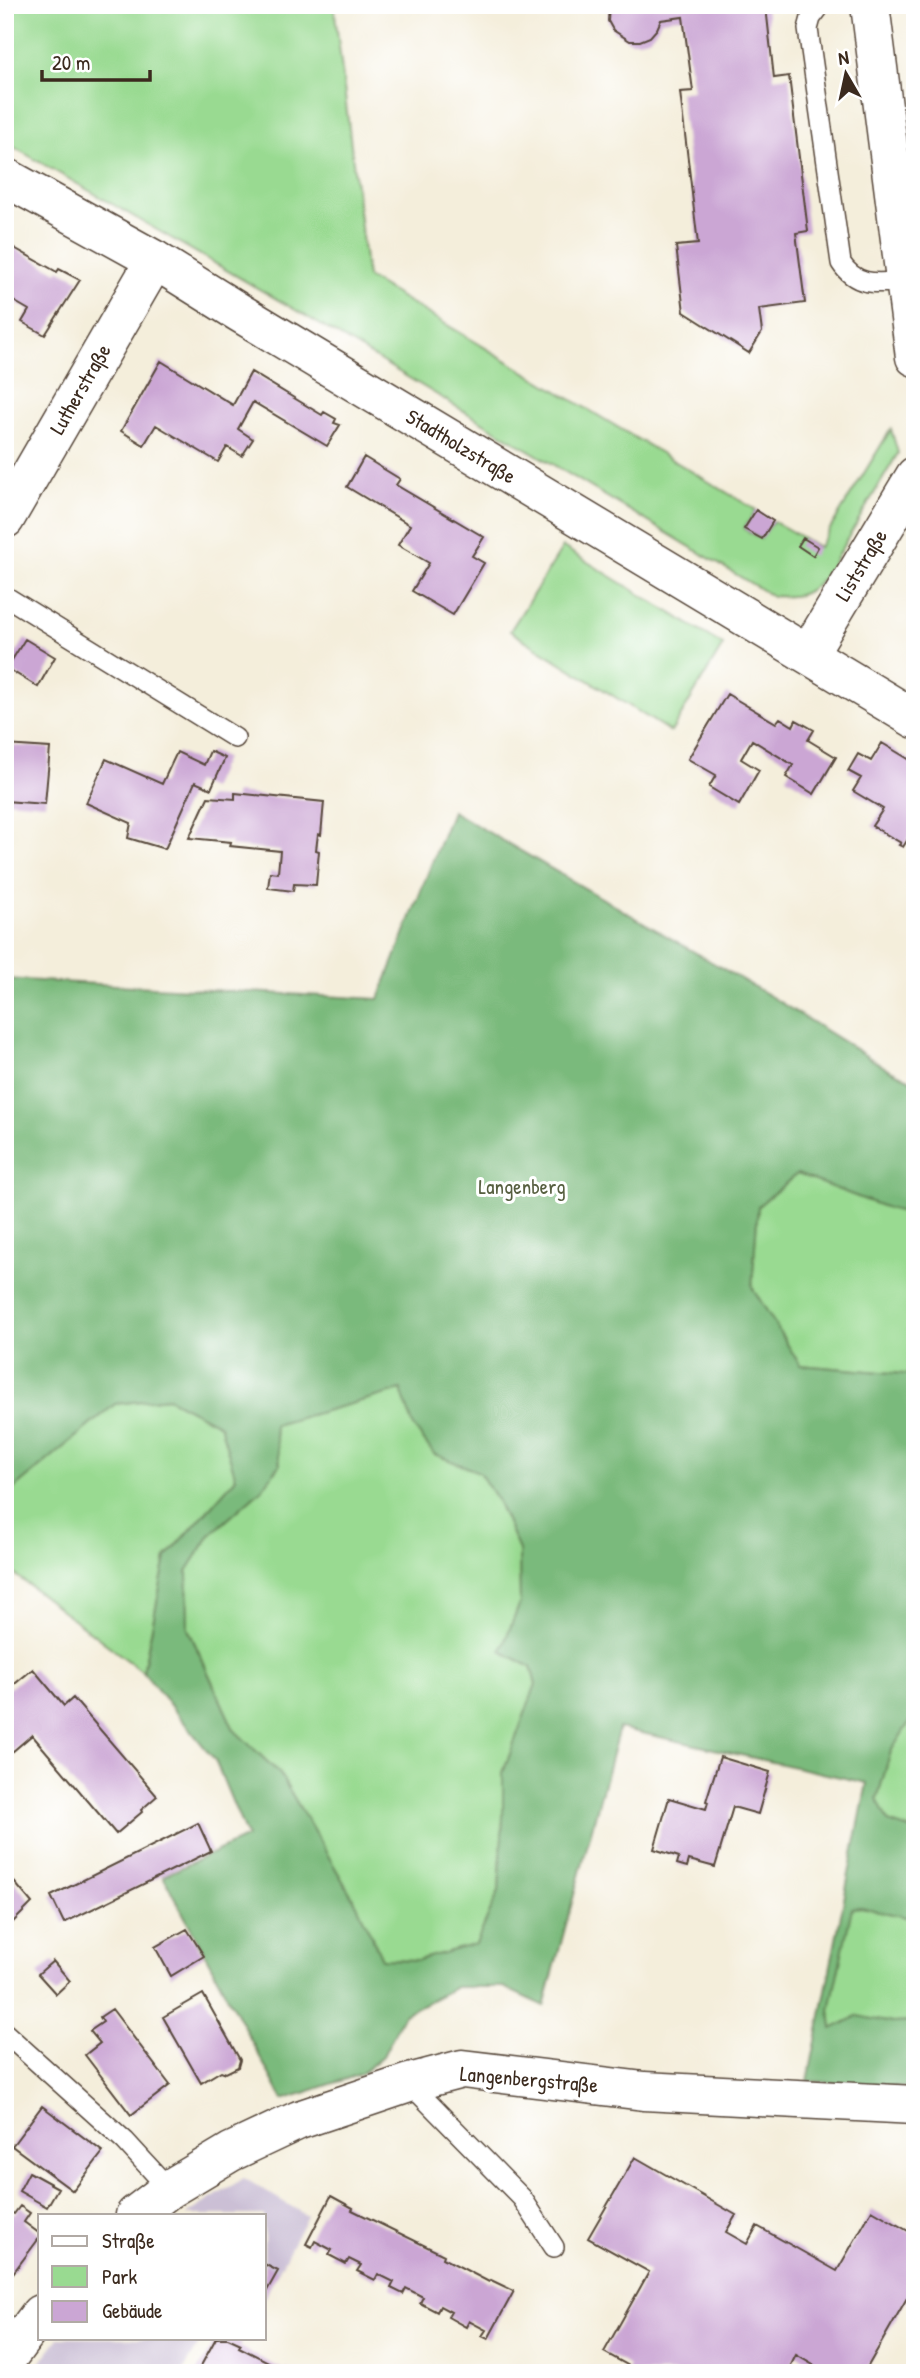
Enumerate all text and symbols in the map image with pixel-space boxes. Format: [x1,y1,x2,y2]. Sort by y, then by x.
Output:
scale bar [42,38,150,82]
north arrow [811,38,881,108]
text: N [836,44,850,71]
text: 20 m [52,48,90,77]
street label: Lutherstraße [42,339,118,439]
street label: Stadtholzstraße [401,402,521,490]
street label: Liststraße [828,524,894,606]
park label: Langenberg [478,1172,566,1201]
street label: Langenbergstraße [459,2059,599,2099]
legend [38,2214,266,2340]
text: Straße [102,2226,155,2255]
text: Park [102,2262,137,2291]
text: Gebäude [102,2296,162,2325]

